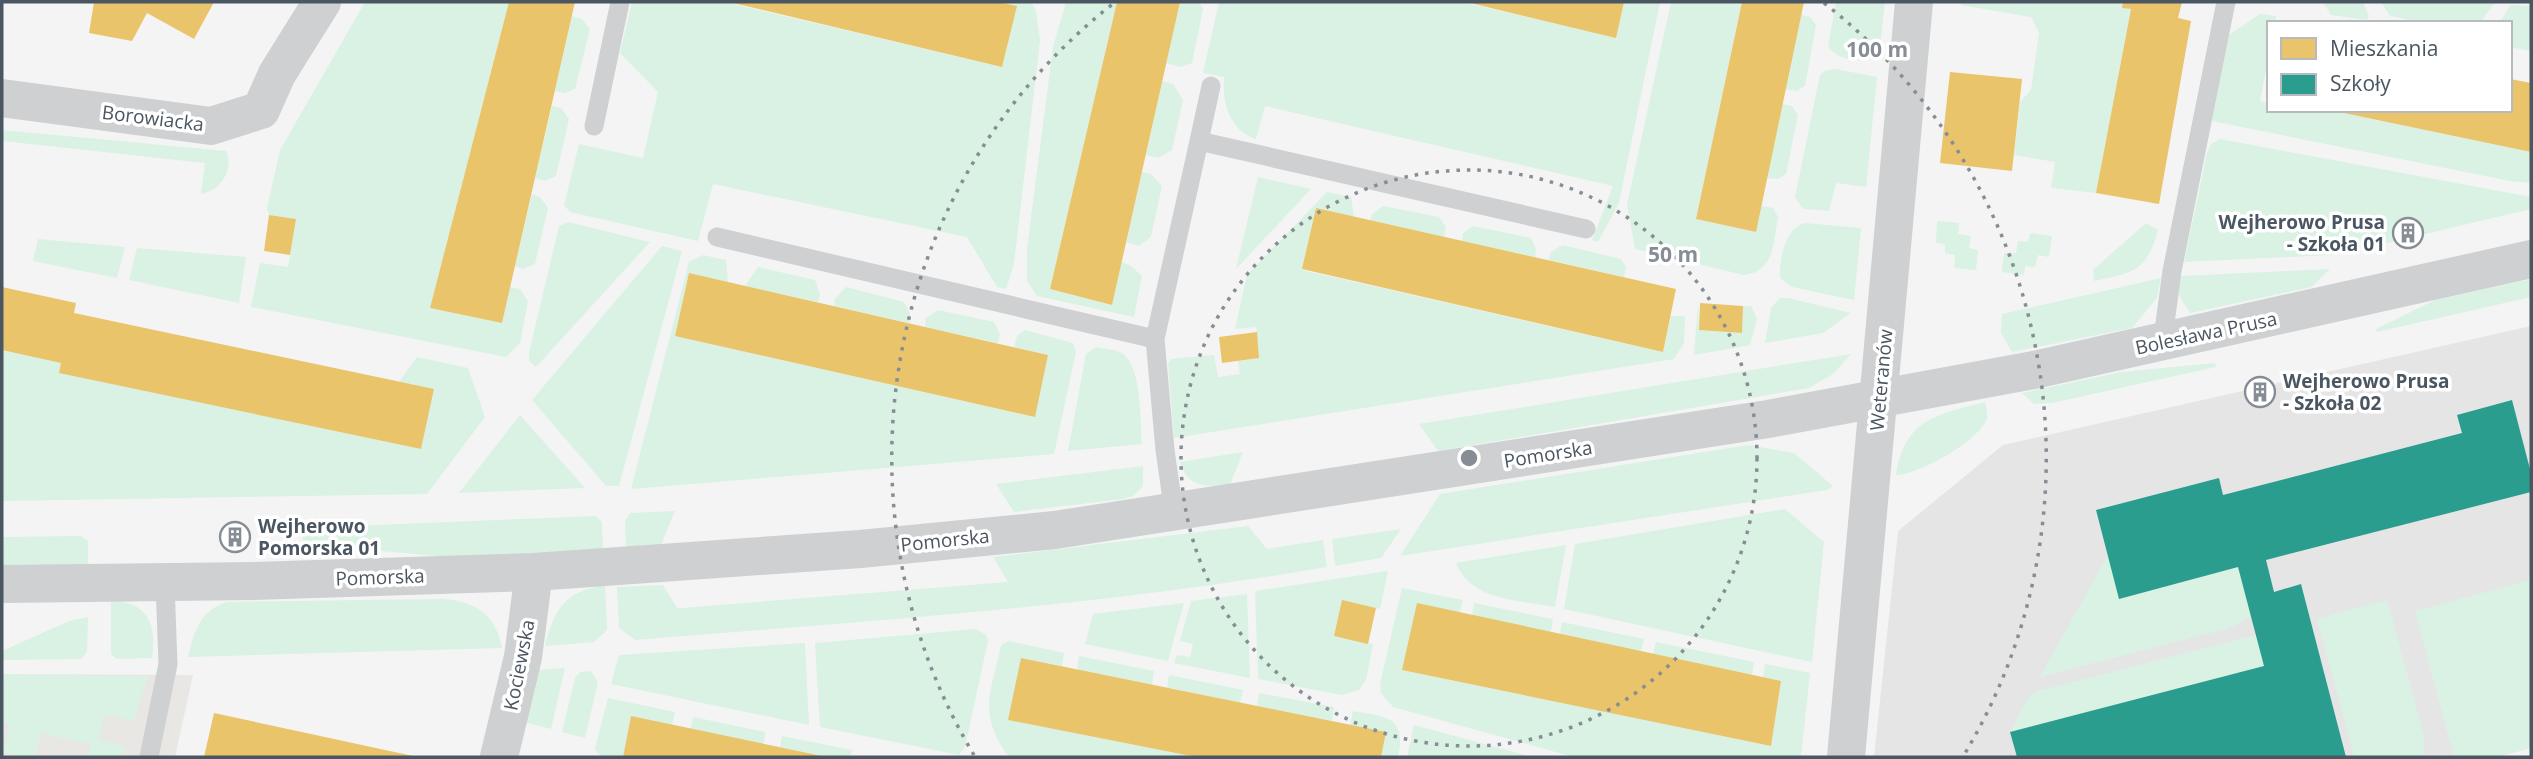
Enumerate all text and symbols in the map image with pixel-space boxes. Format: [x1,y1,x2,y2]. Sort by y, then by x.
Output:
legend [2267,21,2512,112]
text: Mieszkania [2330,34,2438,62]
text: 100 m [1846,35,1908,63]
text: Szkoły [2330,69,2391,97]
street label: Borowiacka [100,99,206,137]
place label: Wejherowo Prusa - Szkoła 01 [2219,209,2385,257]
building icon: Wejherowo Prusa - Szkoła 01 [2391,216,2425,250]
text: 50 m [1648,240,1698,268]
street label: Bolesława Prusa [2133,305,2279,361]
street label: Weteranów [1864,328,1898,432]
place label: Wejherowo Prusa - Szkoła 02 [2283,368,2449,416]
building icon: Wejherowo Prusa - Szkoła 02 [2243,375,2277,409]
street label: Pomorska [1502,434,1594,474]
centre of rings [1457,446,1481,470]
place label: Wejherowo Pomorska 01 [258,513,380,561]
building icon: Wejherowo Pomorska 01 [218,520,252,554]
street label: Pomorska [899,522,991,558]
street label: Pomorska [335,562,425,592]
street label: Kociewska [497,617,541,713]

